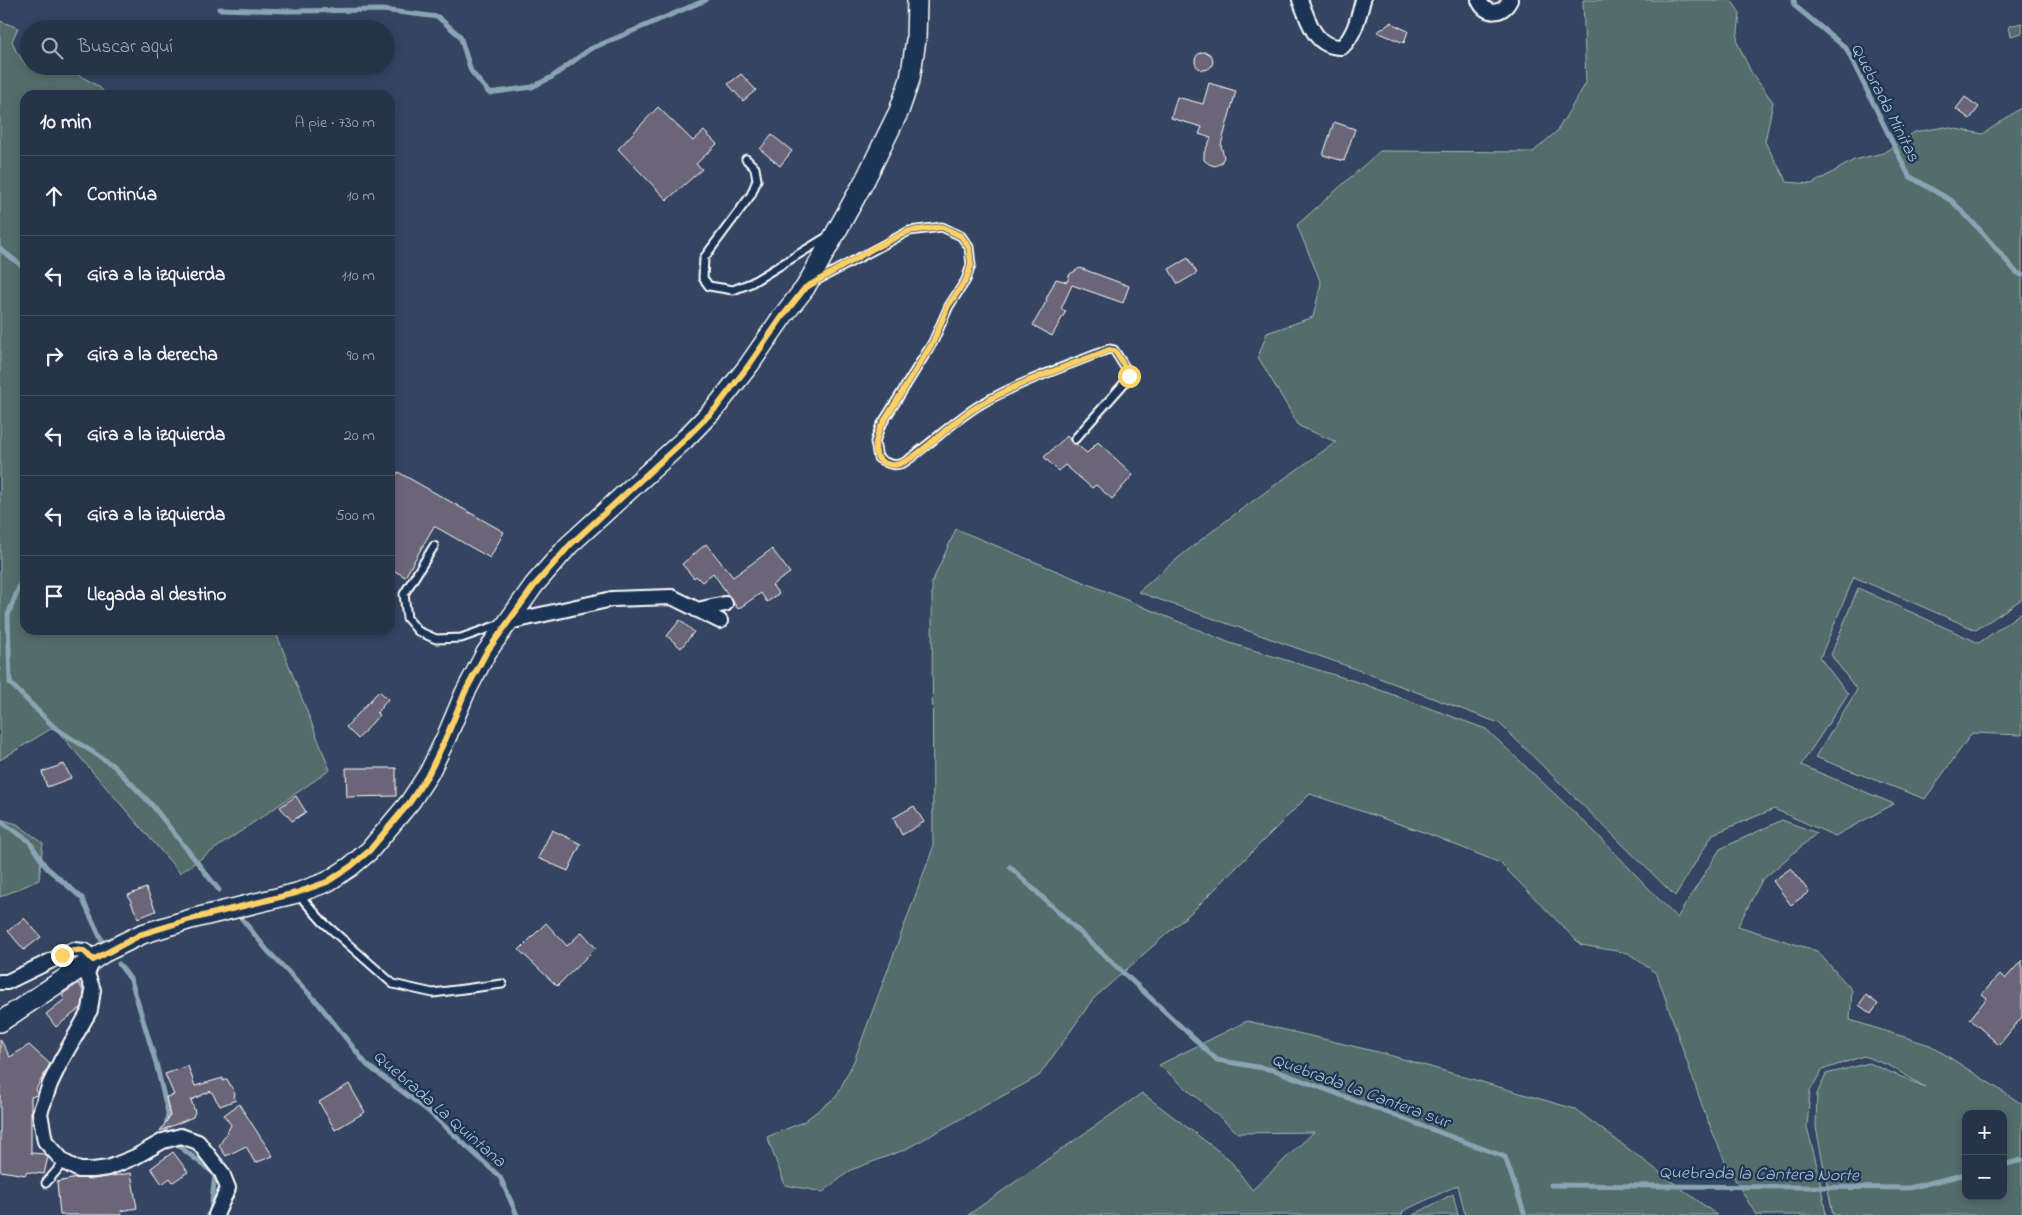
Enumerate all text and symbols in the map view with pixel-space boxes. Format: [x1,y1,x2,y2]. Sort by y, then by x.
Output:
search box [20,20,395,75]
icon: search [38,34,66,62]
text: Buscar aquí [78,34,173,61]
water label: Quebrada Minitas [1843,39,1926,168]
text: 10 min [40,108,91,138]
text: A pie · 730 m [294,111,375,135]
icon: ahead [40,182,68,210]
text: Continúa [87,182,157,209]
text: 10 m [347,184,375,208]
icon: left [40,262,68,290]
text: Gira a la izquierda [87,262,225,289]
text: 110 m [341,264,375,288]
icon: right [40,342,68,370]
text: Gira a la derecha [87,342,218,369]
text: 90 m [347,344,375,368]
route start [1118,365,1141,388]
icon: left [40,422,68,450]
text: Gira a la izquierda [87,422,225,449]
text: 20 m [344,424,375,448]
icon: left [40,502,68,530]
text: Gira a la izquierda [87,502,225,529]
text: 500 m [336,504,375,528]
icon: arrive [40,582,68,610]
text: Llegada al destino [87,582,226,609]
route end [51,944,74,967]
water label: Quebrada La Quintana [367,1045,511,1175]
water label: Quebrada La Cantera sur [1268,1048,1455,1137]
map controls [1962,1110,2007,1200]
button: + [1962,1110,2007,1155]
button: − [1962,1155,2007,1200]
water label: Quebrada la Cantera Norte [1659,1160,1860,1190]

